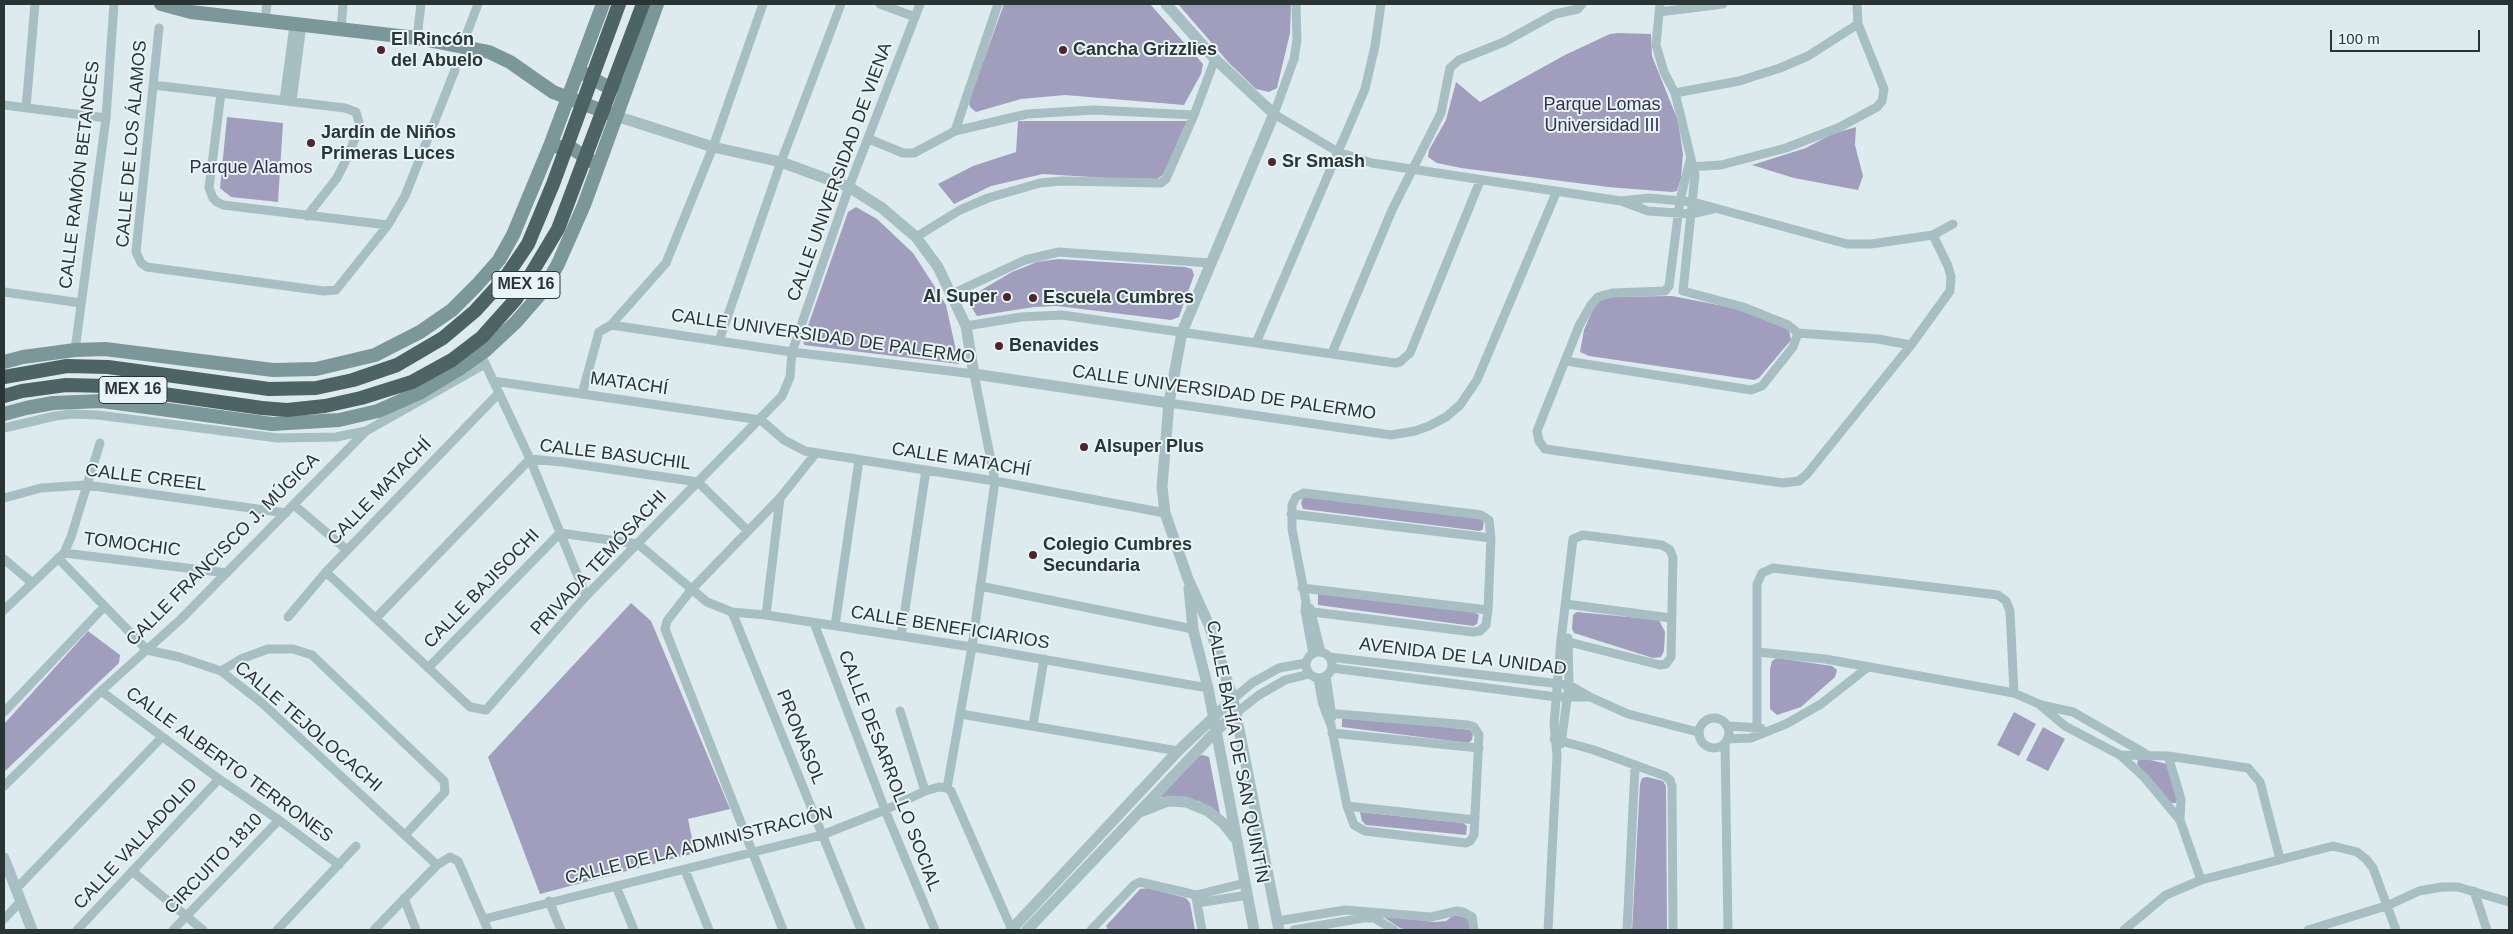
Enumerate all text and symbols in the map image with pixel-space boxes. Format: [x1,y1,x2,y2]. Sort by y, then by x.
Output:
scale bar [2333,20,2483,52]
place label: El Rincón del Abuelo [391,29,483,72]
text: 100 m [2338,30,2380,47]
street label: CALLE DE LOS ÁLAMOS [112,39,152,249]
place label: Cancha Grizzlies [1073,39,1217,61]
street label: CALLE UNIVERSIDAD DE VIENA [783,40,897,304]
marker: El Rincón del Abuelo [375,44,387,56]
marker: Cancha Grizzlies [1057,44,1069,56]
street label: CALLE RAMÓN BETANCES [55,60,105,290]
park label: Parque Lomas Universidad III [1543,94,1661,136]
place label: Jardín de Niños Primeras Luces [321,122,456,164]
marker: Jardín de Niños Primeras Luces [305,137,317,149]
place label: Sr Smash [1282,151,1365,173]
marker: Sr Smash [1266,156,1278,168]
park label: Parque Alamos [189,157,313,179]
road number: MEX 16 [492,272,560,298]
place label: Al Super [923,286,997,308]
place label: Escuela Cumbres [1043,287,1194,309]
marker: Al Super [1001,291,1013,303]
marker: Escuela Cumbres [1027,292,1039,304]
street label: CALLE UNIVERSIDAD DE PALERMO [670,305,976,369]
place label: Benavides [1009,335,1099,357]
marker: Benavides [993,340,1005,352]
street label: CALLE UNIVERSIDAD DE PALERMO [1071,361,1377,425]
street label: MATACHÍ [589,368,669,400]
road number: MEX 16 [99,376,167,404]
street label: CALLE MATACHÍ [323,434,437,550]
street label: CALLE BASUCHIL [538,435,692,475]
place label: Alsuper Plus [1094,436,1204,458]
street label: CALLE MATACHÍ [890,438,1032,482]
marker: Alsuper Plus [1078,441,1090,453]
street label: CALLE FRANCISCO J. MÚGICA [122,449,324,651]
street label: CALLE CREEL [84,460,208,496]
street label: PRIVADA TEMÓSACHI [526,486,672,640]
street label: CALLE BAJISOCHI [420,525,544,653]
street label: TOMOCHIC [82,528,182,562]
place label: Colegio Cumbres Secundaria [1043,534,1192,576]
marker: Colegio Cumbres Secundaria [1027,549,1039,561]
street label: CALLE BENEFICIARIOS [849,602,1051,654]
street label: CALLE BAHÍA DE SAN QUINTÍN [1201,619,1273,885]
street label: AVENIDA DE LA UNIDAD [1358,634,1568,680]
street label: CALLE DESARROLLO SOCIAL [833,648,945,894]
street label: CALLE TEJOLOCACHI [230,657,386,797]
street label: CALLE ALBERTO TERRONES [121,683,337,847]
street label: PRONASOL [771,687,829,787]
street label: CALLE VALLADOLID [70,774,202,914]
street label: CALLE DE LA ADMINISTRACIÓN [563,802,835,890]
street label: CIRCUITO 1810 [160,809,268,919]

